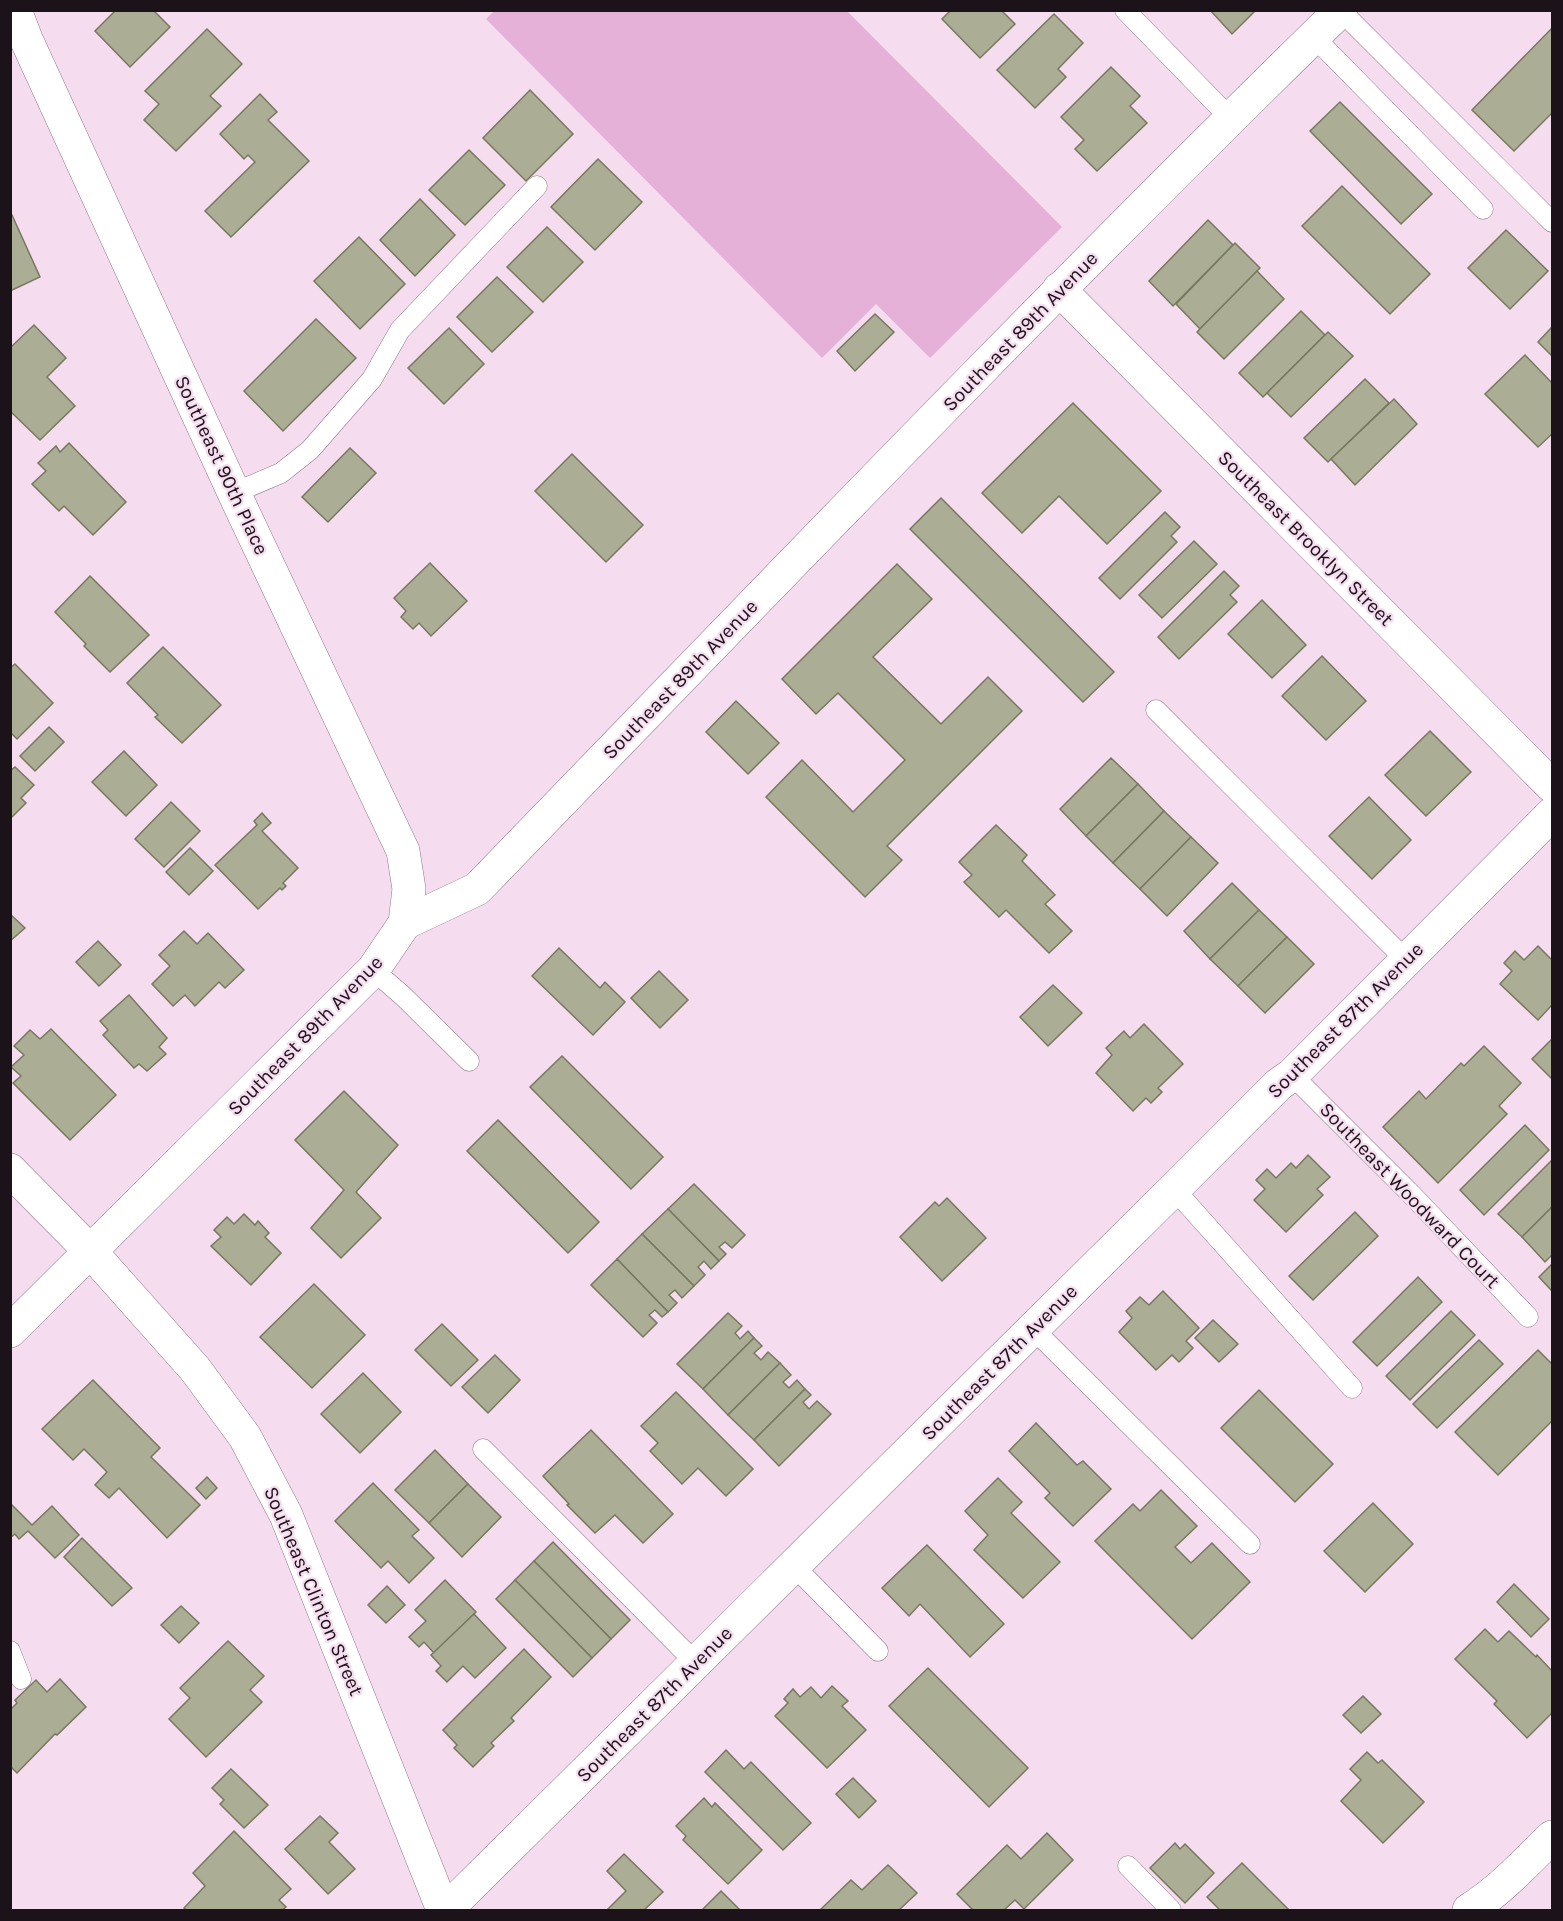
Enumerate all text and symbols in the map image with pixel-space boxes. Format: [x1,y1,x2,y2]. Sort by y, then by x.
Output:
street label: Southeast 89th Avenue [938,247,1103,416]
street label: Southeast 90th Place [170,372,273,558]
street label: Southeast Brooklyn Street [1213,446,1398,631]
street label: Southeast 89th Avenue [598,595,763,764]
street label: Southeast 87th Avenue [1263,938,1428,1103]
street label: Southeast 89th Avenue [223,951,388,1120]
street label: Southeast Woodward Court [1315,1098,1505,1293]
street label: Southeast 87th Avenue [917,1280,1082,1445]
street label: Southeast Clinton Street [259,1483,368,1700]
street label: Southeast 87th Avenue [572,1622,737,1787]

